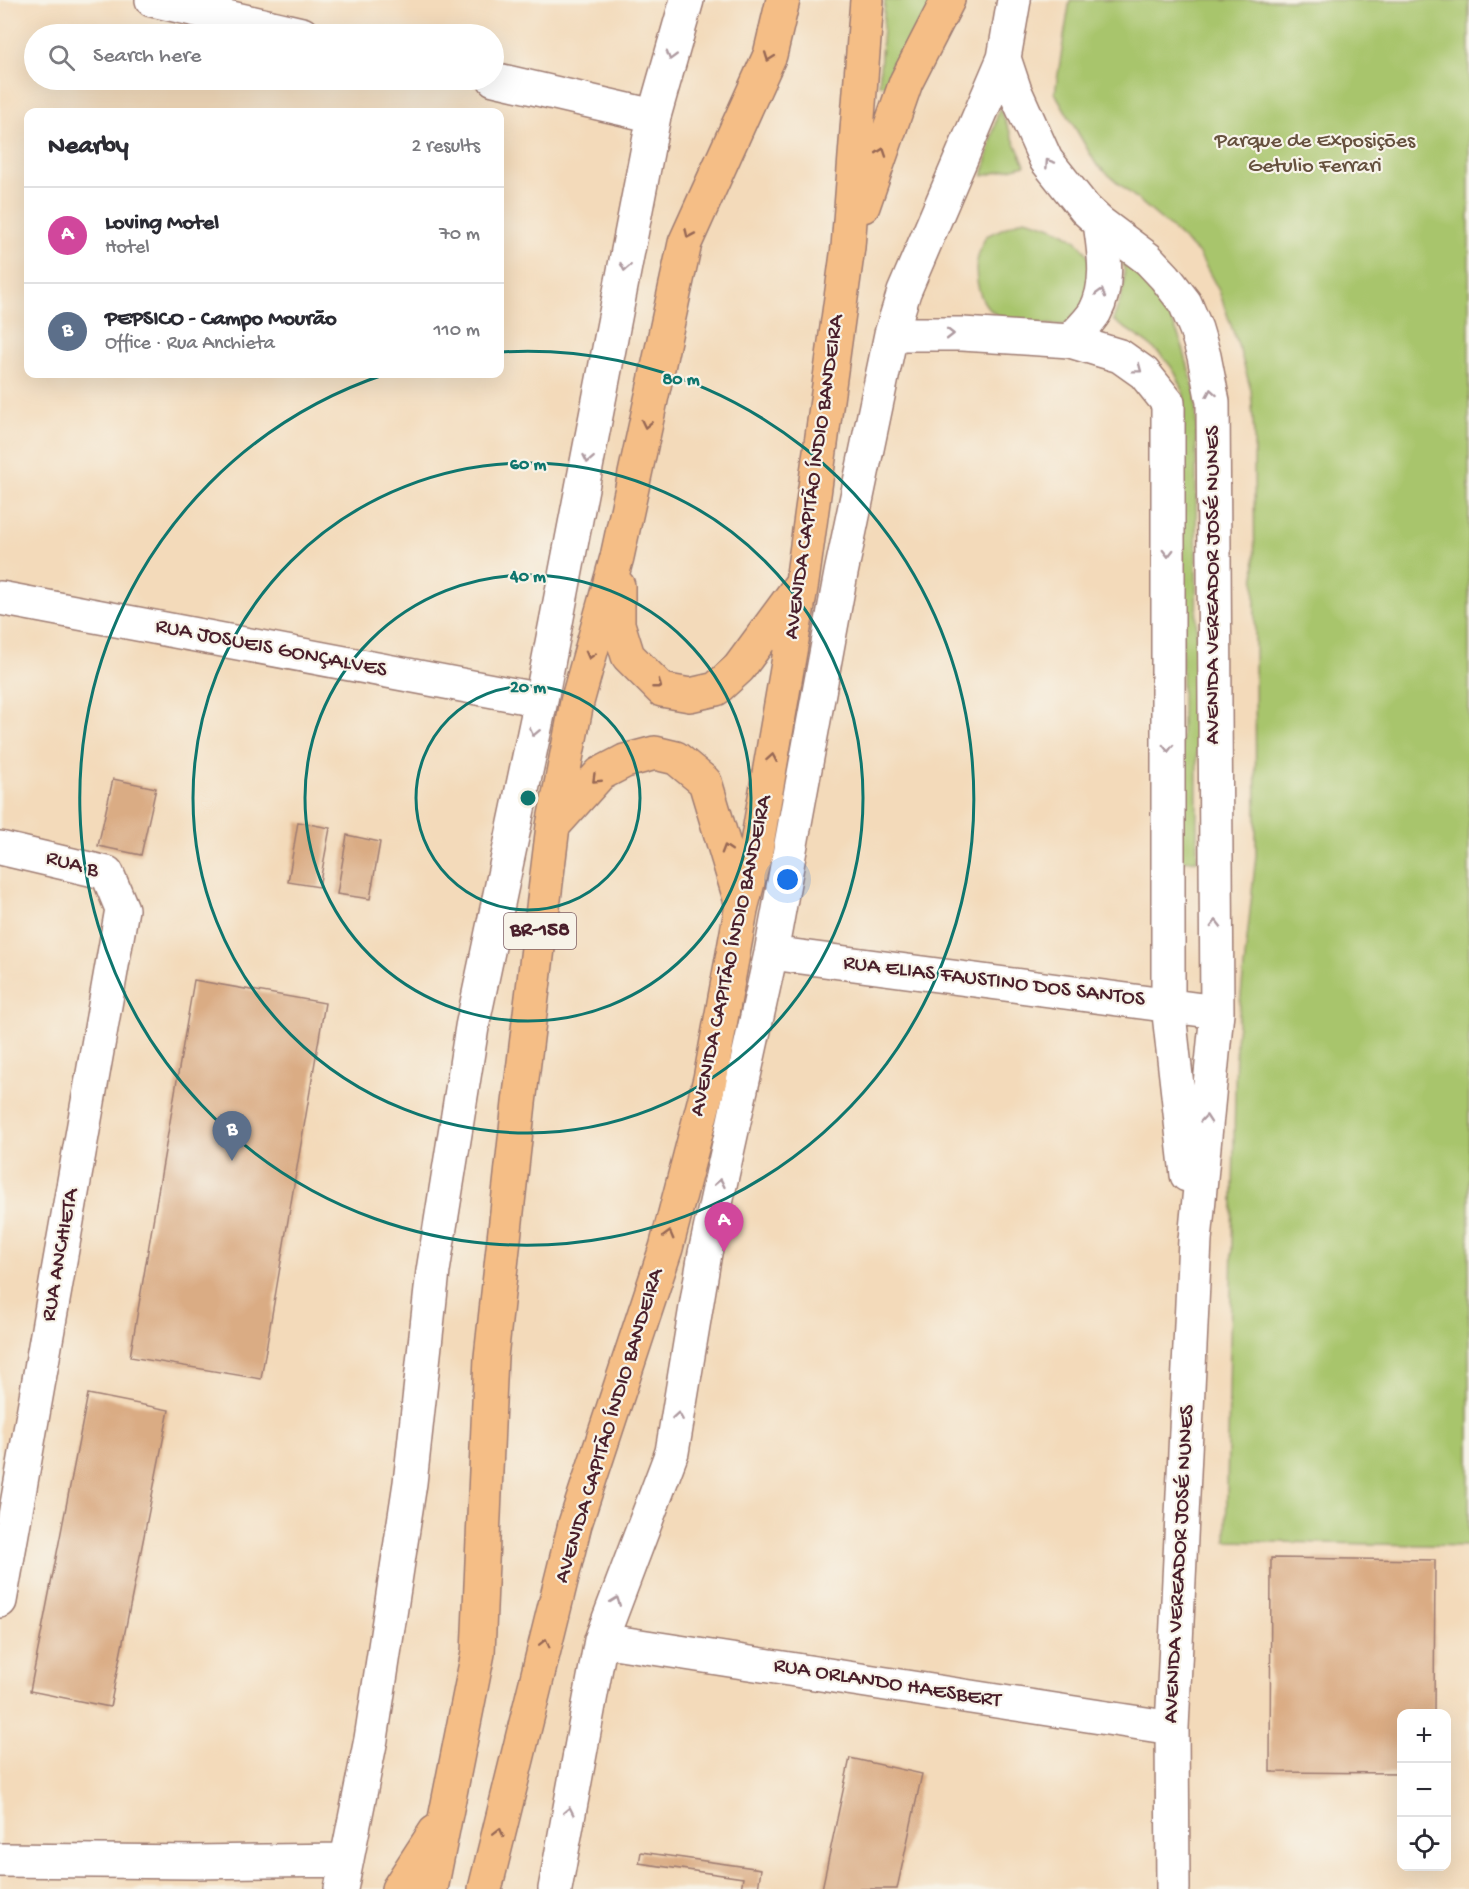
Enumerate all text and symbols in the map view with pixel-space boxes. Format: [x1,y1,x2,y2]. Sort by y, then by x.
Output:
search box [24,24,504,90]
icon: search [45,41,78,74]
text: Search here [93,44,201,70]
one-way arrow [666,50,678,61]
one-way arrow [763,51,776,61]
park label: Parque de Exposições Getulio Ferrari [1214,129,1416,180]
text: Nearby [48,132,129,163]
text: 2 results [411,136,480,159]
one-way arrow [874,147,887,158]
one-way arrow [1045,158,1056,169]
text: Loving Motel [105,211,219,237]
text: A [62,224,73,247]
text: 70 m [439,224,480,247]
one-way arrow [684,228,696,239]
text: Hotel [105,237,150,260]
one-way arrow [619,262,632,272]
one-way arrow [1094,288,1107,298]
text: PEPSICO - Campo Mourão [105,307,337,333]
street label: AVENIDA CAPITÃO ÍNDIO BANDEIRA [779,312,851,641]
text: B [62,320,73,343]
text: 110 m [434,320,480,343]
one-way arrow [945,328,954,340]
text: Office · Rua Anchieta [105,333,275,356]
one-way arrow [1131,362,1142,373]
text: 80 m [662,370,700,391]
one-way arrow [1205,389,1218,399]
one-way arrow [640,419,653,429]
street label: AVENIDA VEREADOR JOSÉ NUNES [1201,425,1227,744]
one-way arrow [582,453,595,463]
text: 60 m [510,455,546,476]
one-way arrow [1162,548,1174,557]
text: 40 m [509,567,546,588]
street label: RUA JOSUEIS GONÇALVES [153,614,390,684]
one-way arrow [585,649,597,660]
one-way arrow [651,677,662,688]
text: 20 m [510,678,546,699]
one-way arrow [528,727,541,737]
one-way arrow [1162,743,1174,752]
one-way arrow [765,753,778,763]
one-way arrow [592,772,603,783]
centre of rings [518,788,538,808]
street label: AVENIDA CAPITÃO ÍNDIO BANDEIRA [685,792,779,1119]
one-way arrow [721,844,733,855]
street label: RUA B [43,845,102,885]
your location [773,865,802,894]
road number: BR-158 [504,913,576,949]
one-way arrow [1210,920,1222,929]
street label: RUA ELIAS FAUSTINO DOS SANTOS [842,951,1147,1014]
pin: B [212,1112,252,1161]
one-way arrow [1199,1114,1212,1123]
one-way arrow [713,1178,726,1188]
street label: RUA ANCHIETA [37,1185,86,1324]
pin: A [704,1202,744,1252]
one-way arrow [662,1231,674,1241]
street label: AVENIDA CAPITÃO ÍNDIO BANDEIRA [550,1265,671,1586]
street label: AVENIDA VEREADOR JOSÉ NUNES [1159,1403,1201,1724]
one-way arrow [671,1412,684,1422]
one-way arrow [609,1596,622,1606]
one-way arrow [538,1638,551,1648]
street label: RUA ORLANDO HAESBERT [771,1653,1004,1715]
map controls [1397,1709,1451,1871]
button: + [1397,1709,1451,1763]
button: − [1397,1763,1451,1817]
one-way arrow [562,1806,575,1816]
button: locate [1397,1817,1451,1871]
one-way arrow [491,1827,504,1837]

